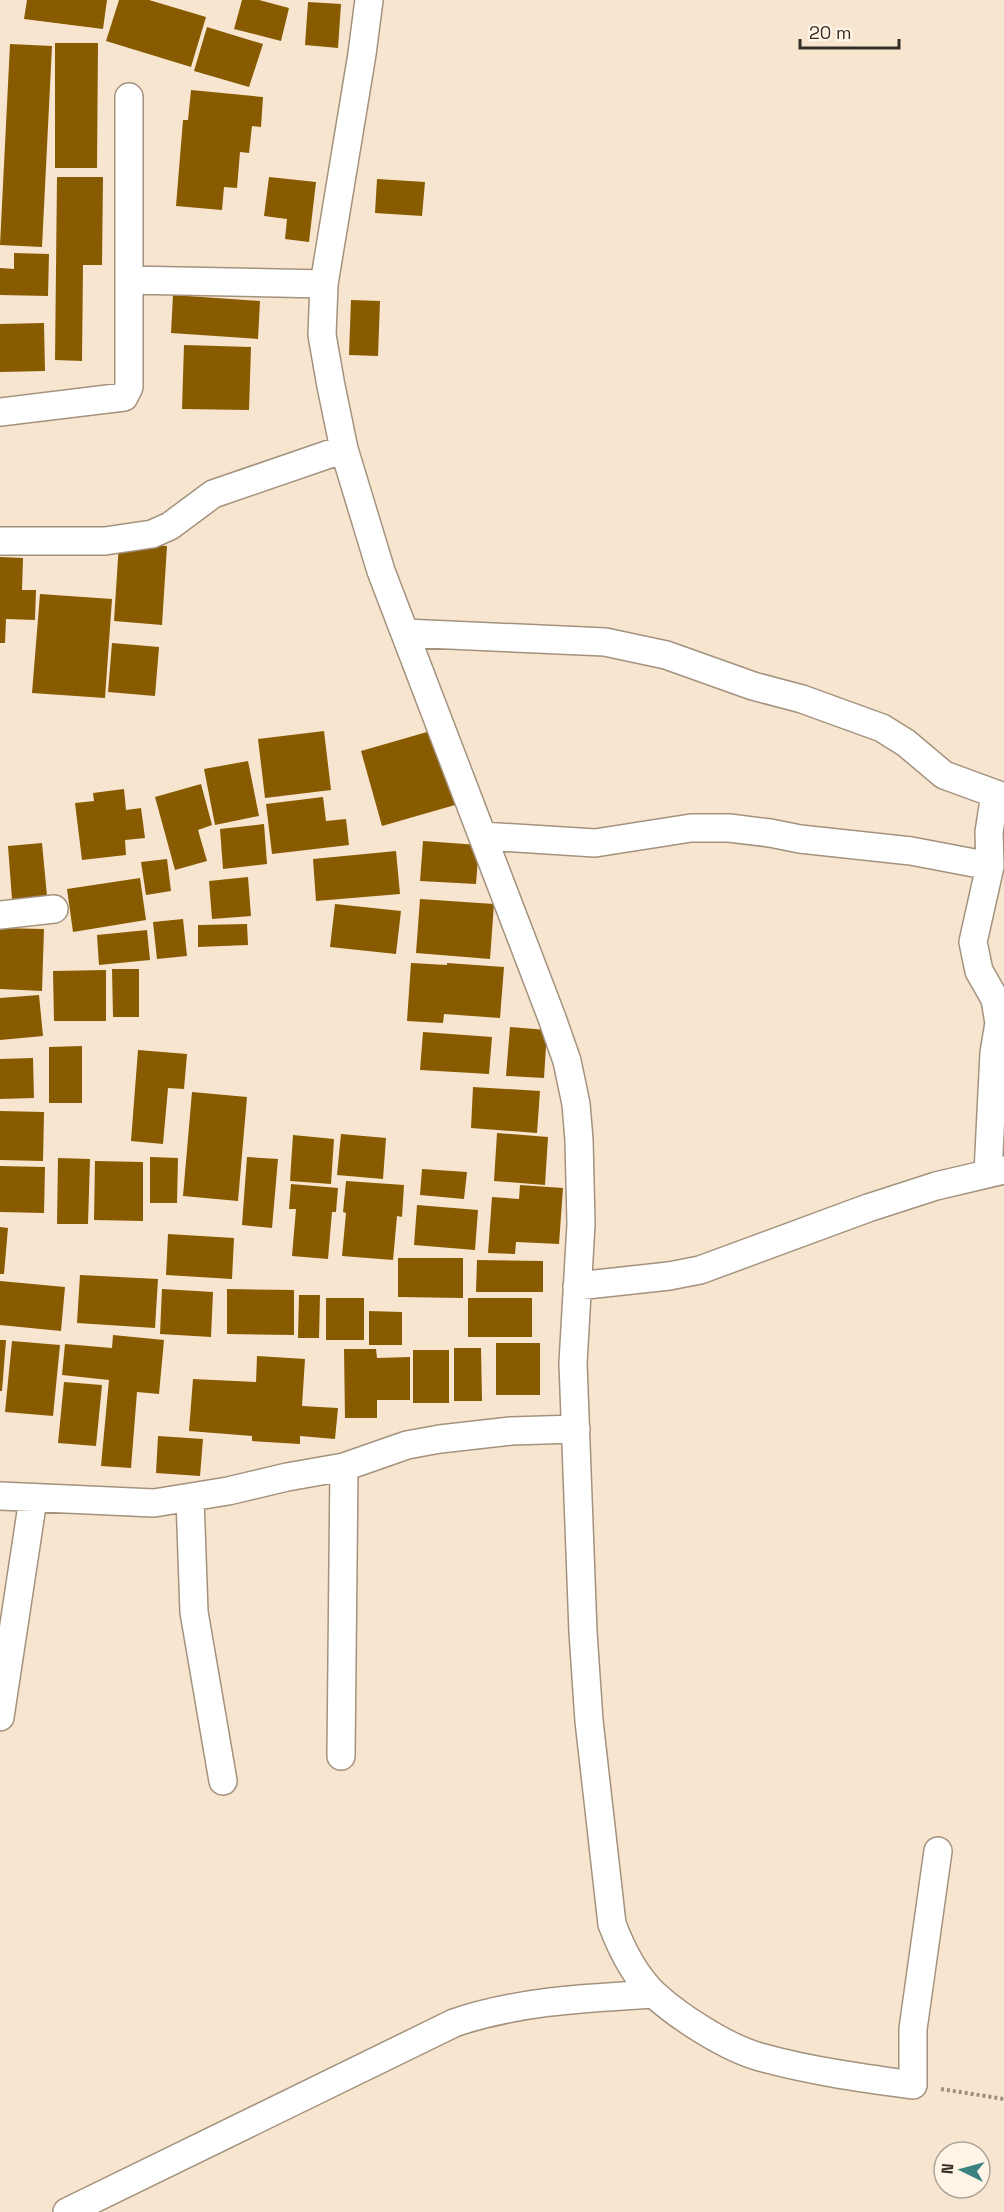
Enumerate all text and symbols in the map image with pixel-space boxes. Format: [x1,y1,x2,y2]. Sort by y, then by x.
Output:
scale bar [800,12,899,50]
text: 20 m [809,21,852,44]
north arrow [932,2140,992,2200]
text: N [937,2162,958,2175]

